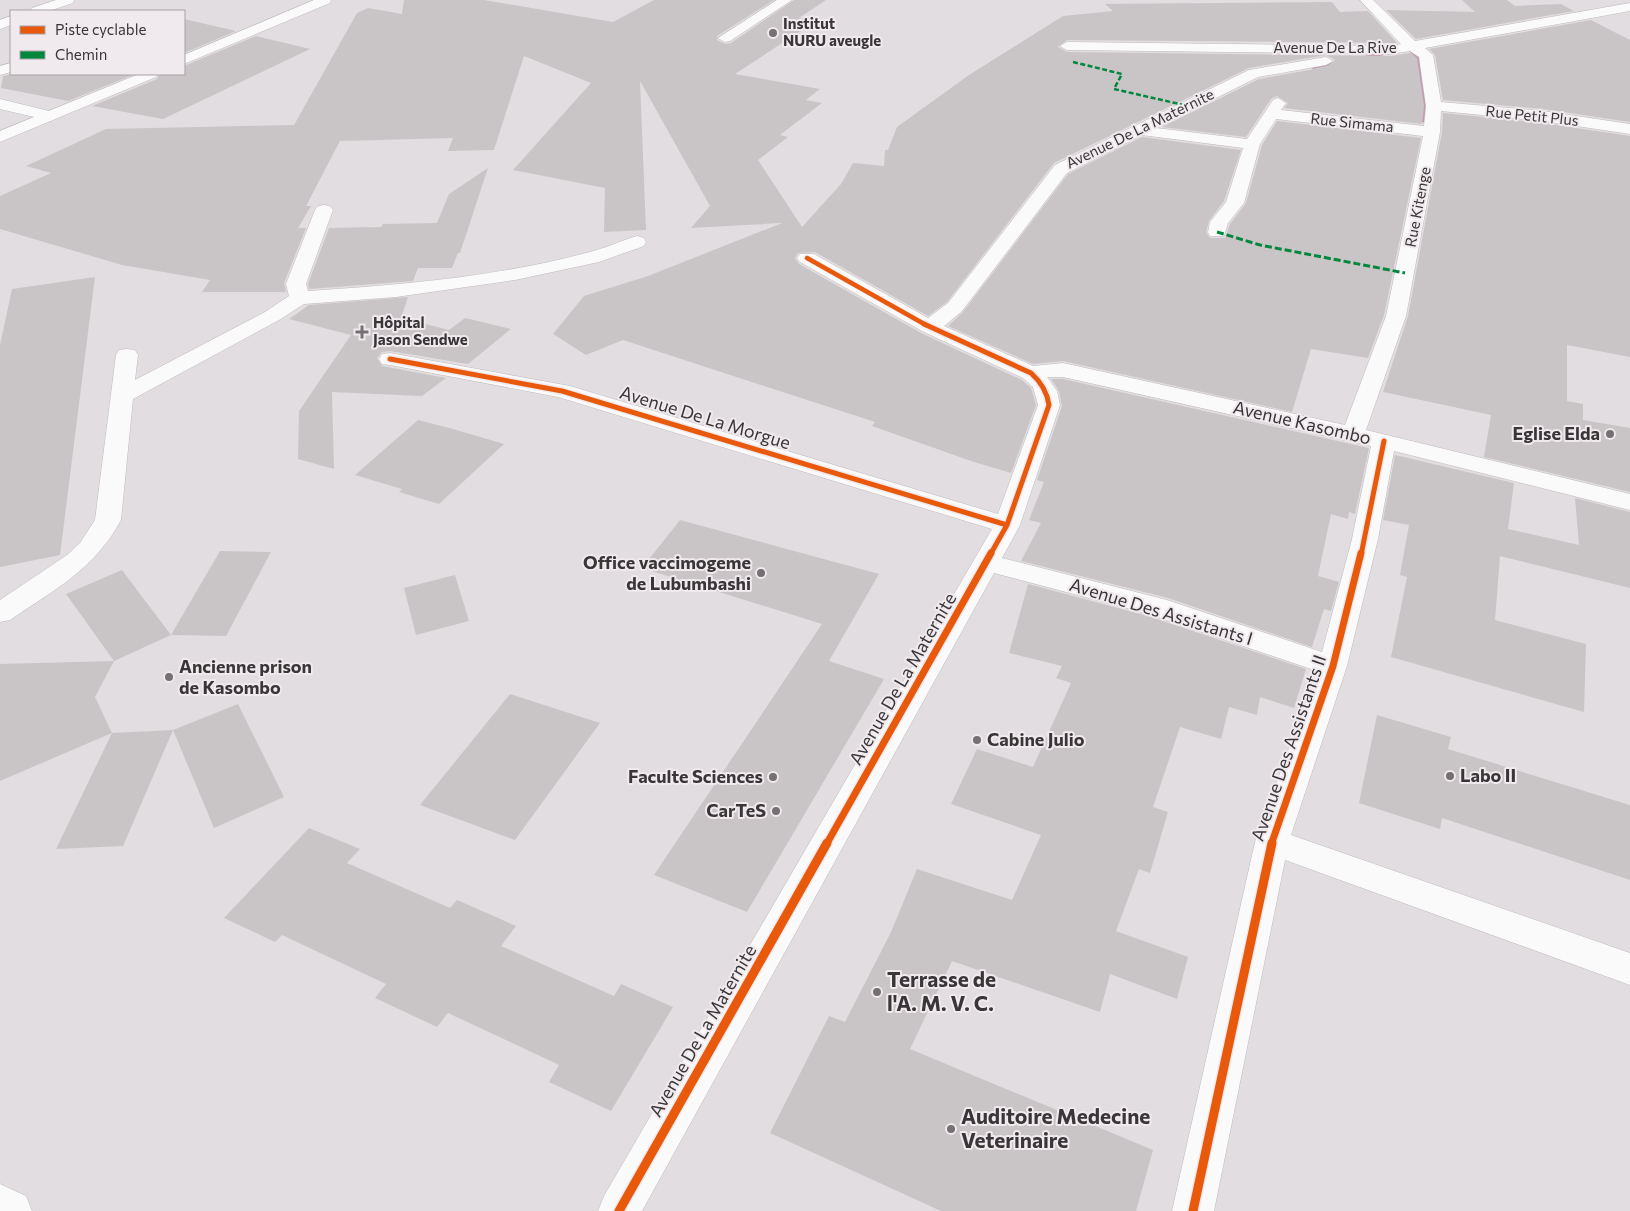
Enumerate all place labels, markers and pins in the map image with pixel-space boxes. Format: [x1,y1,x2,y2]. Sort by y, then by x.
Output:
place label: Institut NURU aveugle [783,14,881,49]
marker: Institut NURU aveugle [767,27,779,39]
place label: Hôpital Jason Sendwe [373,313,468,348]
marker: Hôpital Jason Sendwe [355,325,369,339]
place label: Eglise Elda [1512,422,1600,444]
marker: Eglise Elda [1604,428,1616,440]
place label: Office vaccimogeme de Lubumbashi [583,551,751,594]
marker: Office vaccimogeme de Lubumbashi [755,567,767,579]
place label: Ancienne prison de Kasombo [179,655,312,698]
marker: Ancienne prison de Kasombo [163,671,175,683]
place label: Cabine Julio [987,728,1085,750]
marker: Cabine Julio [971,734,983,746]
place label: Labo II [1460,764,1516,786]
place label: Faculte Sciences [628,765,763,787]
marker: Labo II [1444,770,1456,782]
marker: Faculte Sciences [767,771,779,783]
place label: CarTeS [706,799,766,821]
marker: CarTeS [770,805,782,817]
place label: Terrasse de l'A. M. V. C. [887,966,996,1015]
marker: Terrasse de l'A. M. V. C. [871,986,883,998]
place label: Auditoire Medecine Veterinaire [961,1103,1150,1152]
marker: Auditoire Medecine Veterinaire [945,1123,957,1135]

